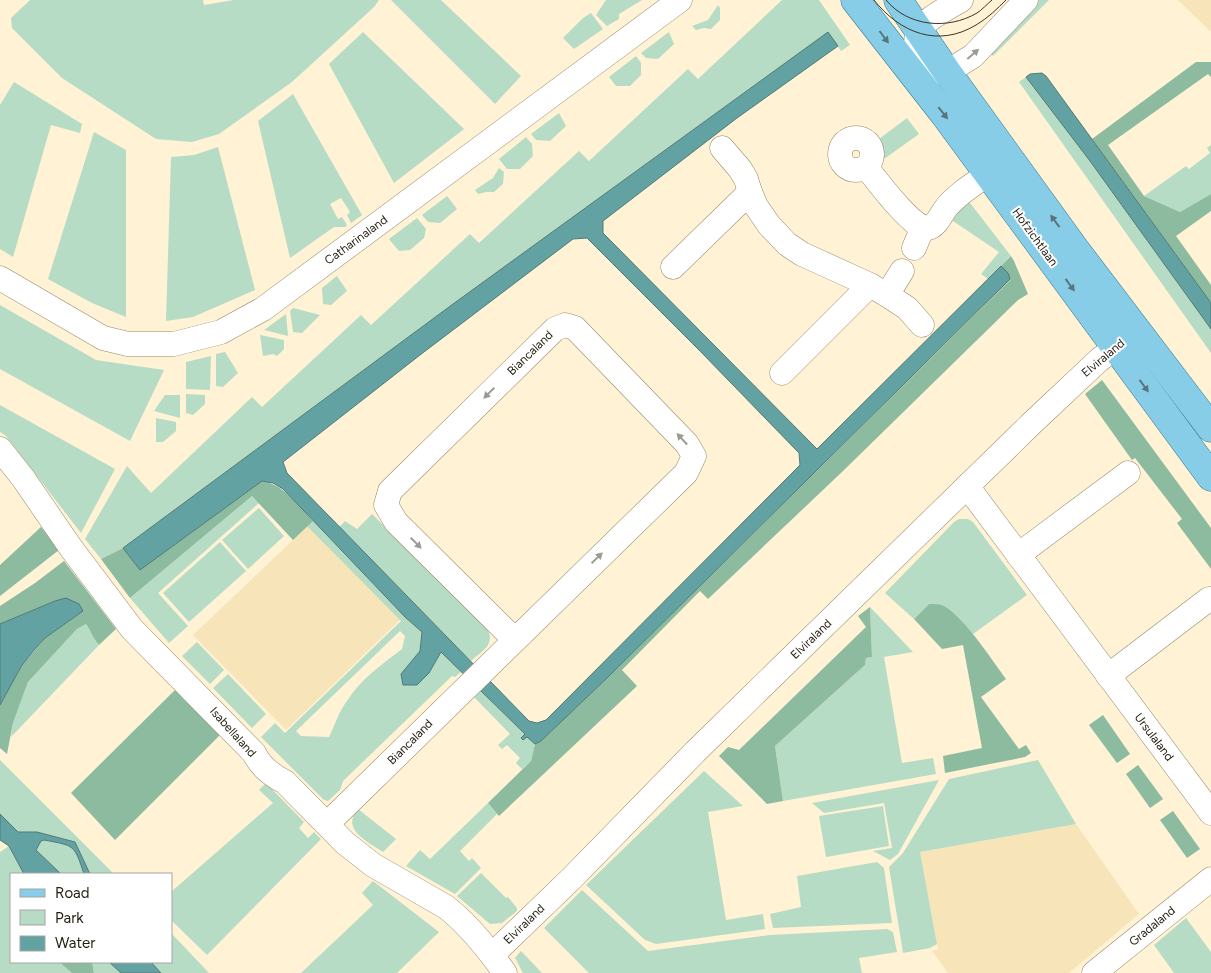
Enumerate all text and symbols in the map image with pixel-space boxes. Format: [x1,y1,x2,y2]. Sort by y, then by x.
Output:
one-way arrow [878,30,889,43]
one-way arrow [967,48,979,60]
one-way arrow [937,106,948,119]
street label: Hofzichtlaan [1009,205,1061,269]
street label: Catharinaland [322,213,390,267]
one-way arrow [1050,214,1060,228]
one-way arrow [1065,278,1076,291]
street label: Biancaland [504,328,556,378]
street label: Elviraland [1079,336,1127,380]
one-way arrow [1139,379,1149,393]
one-way arrow [484,386,496,398]
one-way arrow [676,434,688,446]
one-way arrow [410,536,422,548]
one-way arrow [591,552,603,564]
street label: Elviraland [788,616,834,662]
street label: Isabellaland [207,704,259,760]
street label: Ursulaland [1132,710,1176,764]
street label: Biancaland [385,717,435,767]
legend [10,873,172,963]
text: Road [55,884,90,902]
street label: Elviraland [501,901,547,947]
street label: Gradaland [1126,903,1178,949]
text: Park [55,909,84,927]
text: Water [55,934,95,952]

